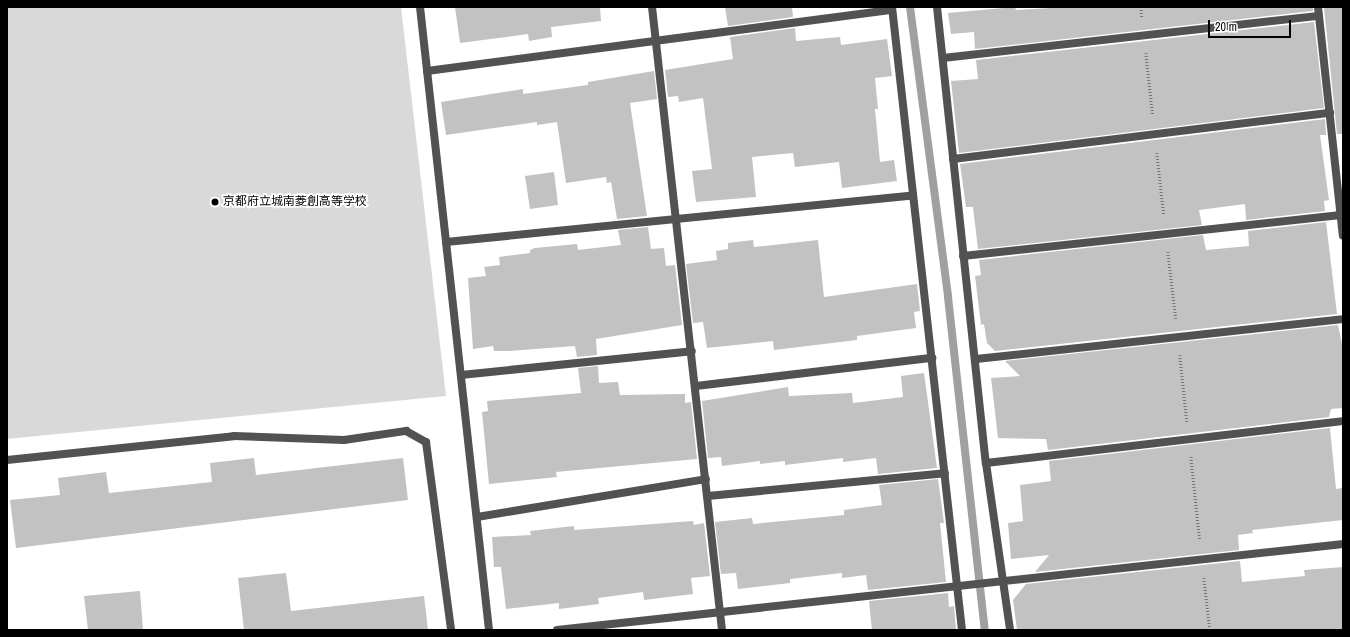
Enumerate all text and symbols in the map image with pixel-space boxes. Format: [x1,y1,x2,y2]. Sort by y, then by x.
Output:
scale bar [1210,12,1293,38]
text: 20 m [1215,19,1237,35]
place label: 京都府立城南菱創高等学校 [223,195,367,209]
marker: 京都府立城南菱創高等学校 [210,197,220,207]

